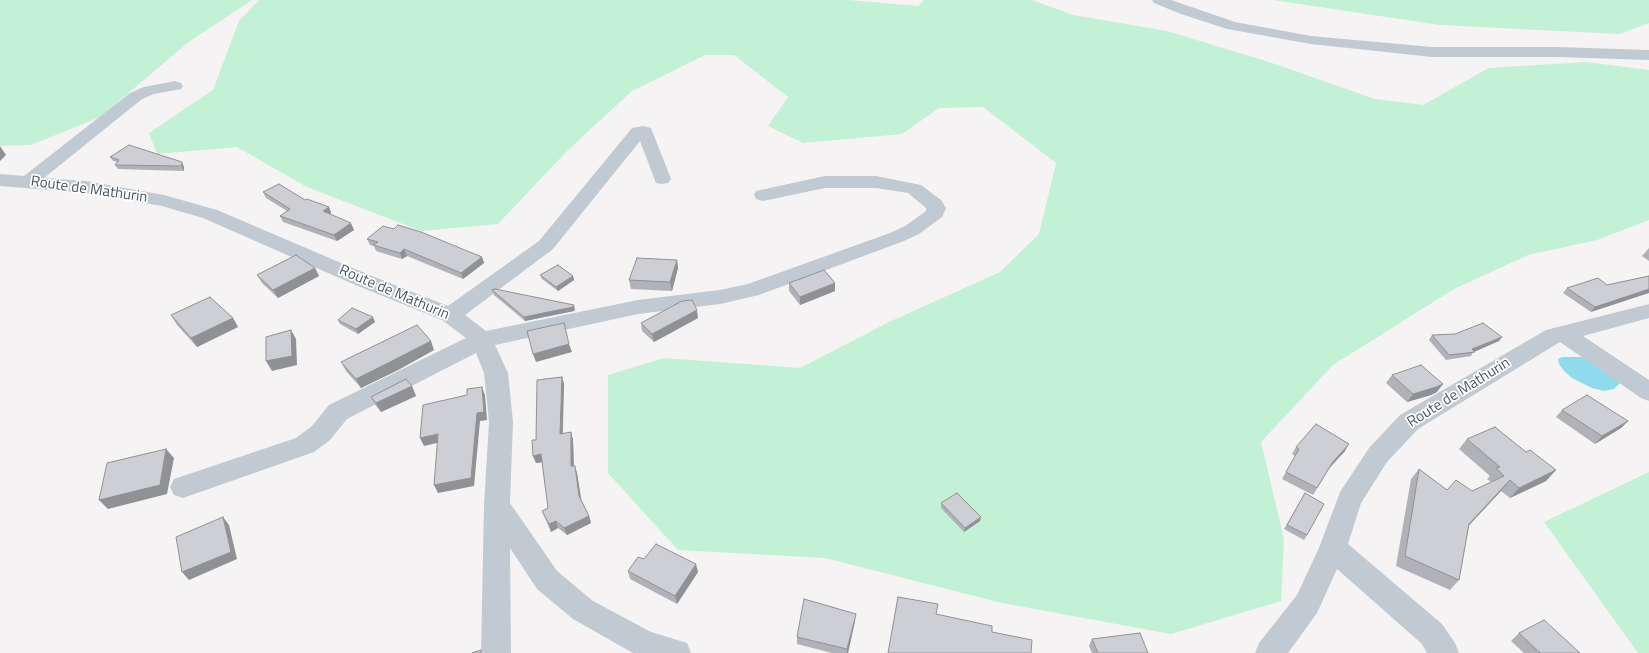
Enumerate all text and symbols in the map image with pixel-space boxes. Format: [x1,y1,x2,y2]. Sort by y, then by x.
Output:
street label: Route de Mathurin [29,173,149,207]
street label: Route de Mathurin [336,262,452,324]
street label: Route de Mathurin [1404,354,1514,432]

